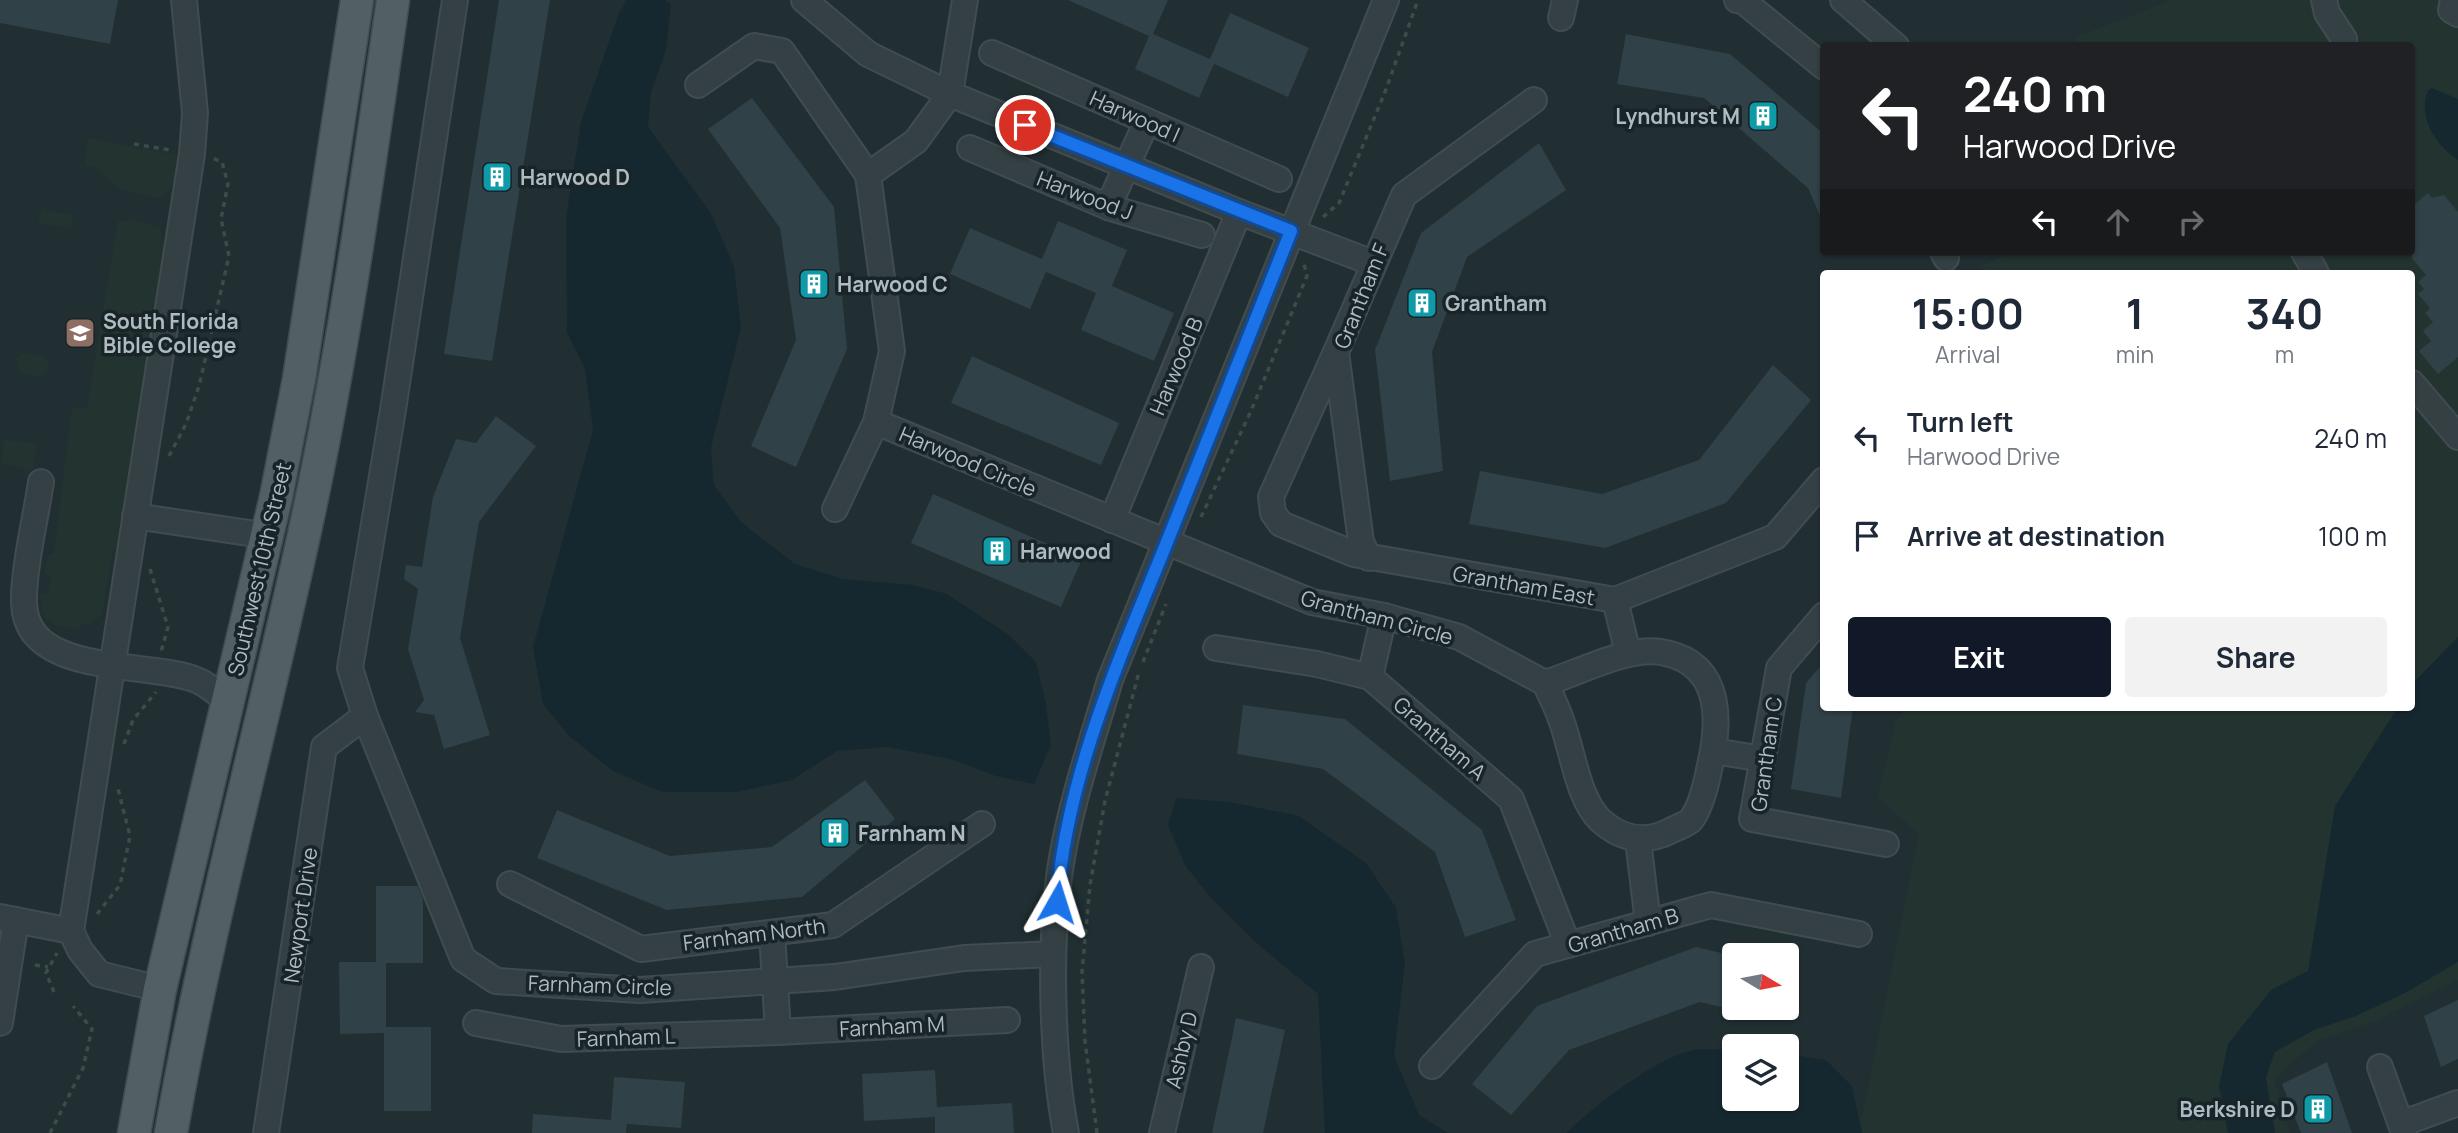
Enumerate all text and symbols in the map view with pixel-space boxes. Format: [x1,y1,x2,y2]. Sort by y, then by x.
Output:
text: 240 m [1963,60,2107,127]
icon: left [1848,70,1939,161]
street label: Harwood I [1086,84,1184,148]
pin [995,95,1055,155]
building icon: Lyndhurst M [1746,99,1780,133]
place label: Lyndhurst M [1615,102,1740,130]
icon: arrive [1006,106,1044,144]
text: Harwood Drive [1963,124,2176,168]
building icon: Harwood D [480,160,514,194]
place label: Harwood D [520,163,630,191]
street label: Harwood J [1033,164,1137,226]
icon: left [2026,203,2064,241]
icon: ahead [2099,203,2137,241]
icon: right [2172,203,2210,241]
street label: Grantham F [1327,239,1395,353]
building icon: Harwood C [797,267,831,301]
place label: Harwood C [837,270,948,298]
text: 15:00 [1912,284,2024,342]
text: 1 [2126,284,2144,342]
text: 340 [2246,284,2323,342]
building icon: Grantham [1405,286,1439,320]
place label: Grantham [1445,289,1547,317]
place label: South Florida Bible College [103,307,239,359]
street label: Harwood B [1143,313,1209,419]
school or university icon: South Florida Bible College [63,316,97,350]
text: Arrival [1935,338,2001,370]
text: min [2116,338,2154,370]
text: m [2275,338,2294,370]
text: Turn left [1907,404,2014,440]
street label: Harwood Circle [895,419,1041,503]
icon: left [1848,419,1886,457]
text: 240 m [2314,420,2387,456]
text: Harwood Drive [1907,440,2060,472]
street label: Southwest 10th Street [221,460,297,678]
icon: arrive [1848,517,1886,555]
text: Arrive at destination [1907,518,2165,554]
text: 100 m [2318,518,2387,554]
building icon: Harwood [980,534,1014,568]
place label: Harwood [1020,537,1111,565]
street label: Grantham East [1451,559,1597,611]
street label: Grantham Circle [1298,583,1456,651]
button: Exit [1848,617,2111,697]
button: Share [2125,617,2387,697]
street label: Grantham A [1388,690,1492,786]
street label: Grantham C [1744,695,1788,813]
building icon: Farnham N [818,816,852,850]
place label: Farnham N [858,819,966,847]
street label: Newport Drive [277,845,323,985]
position arrow [1020,865,1094,939]
street label: Grantham B [1565,901,1682,959]
street label: Farnham North [681,911,827,957]
north arrow [1722,943,1799,1020]
map controls [1722,943,1799,1111]
street label: Farnham Circle [528,968,672,1002]
street label: Farnham M [839,1009,945,1043]
street label: Ashby D [1159,1009,1203,1091]
street label: Farnham L [576,1021,676,1053]
button: layers [1722,1034,1799,1111]
building icon: Berkshire D [2301,1092,2335,1126]
place label: Berkshire D [2180,1095,2295,1123]

